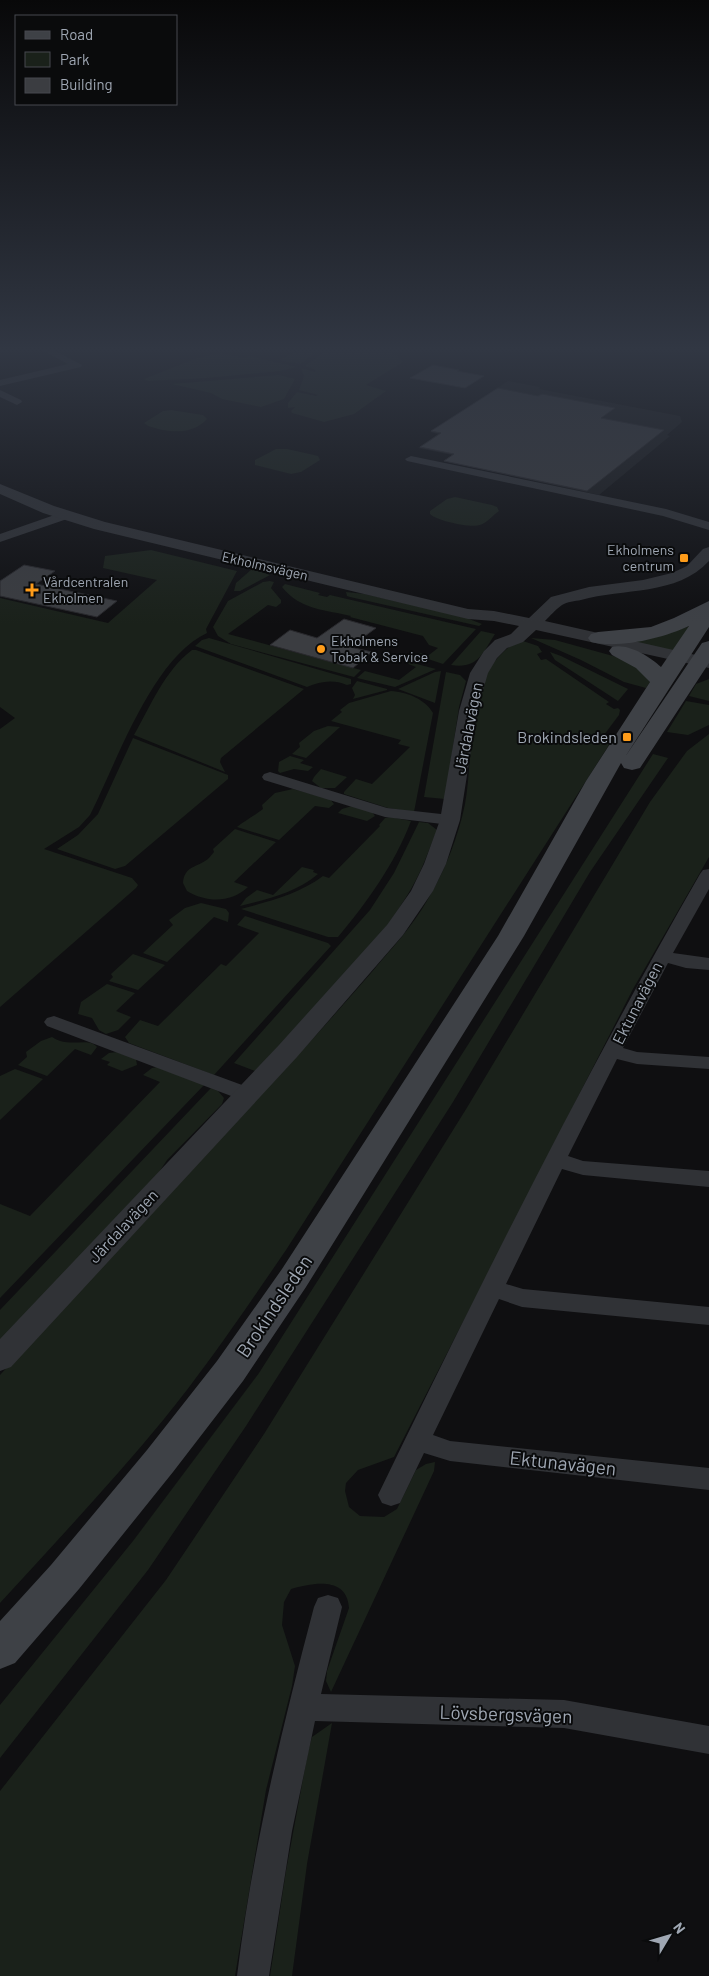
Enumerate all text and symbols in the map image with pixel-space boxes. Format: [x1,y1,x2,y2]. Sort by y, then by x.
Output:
legend [15,15,178,105]
text: Road [60,25,93,43]
text: Park [60,50,90,68]
text: Building [60,75,113,93]
place label: Ekholmens centrum [607,541,674,574]
street label: Ekholmsvägen [220,547,310,584]
marker: Ekholmens centrum [678,552,690,564]
place label: Vårdcentralen Ekholmen [43,573,128,606]
marker: Vårdcentralen Ekholmen [25,583,39,597]
place label: Ekholmens Tobak & Service [331,632,428,665]
marker: Ekholmens Tobak & Service [315,643,327,655]
street label: Järdalavägen [449,680,486,775]
place label: Brokindsleden [517,727,617,746]
marker: Brokindsleden [621,731,633,743]
street label: Ektunavägen [608,958,665,1047]
street label: Järdalavägen [84,1185,161,1266]
street label: Brokindsleden [231,1250,316,1361]
street label: Ektunavägen [509,1445,617,1480]
street label: Lövsbergsvägen [439,1700,573,1727]
north arrow [644,1911,694,1961]
text: N [670,1919,689,1937]

